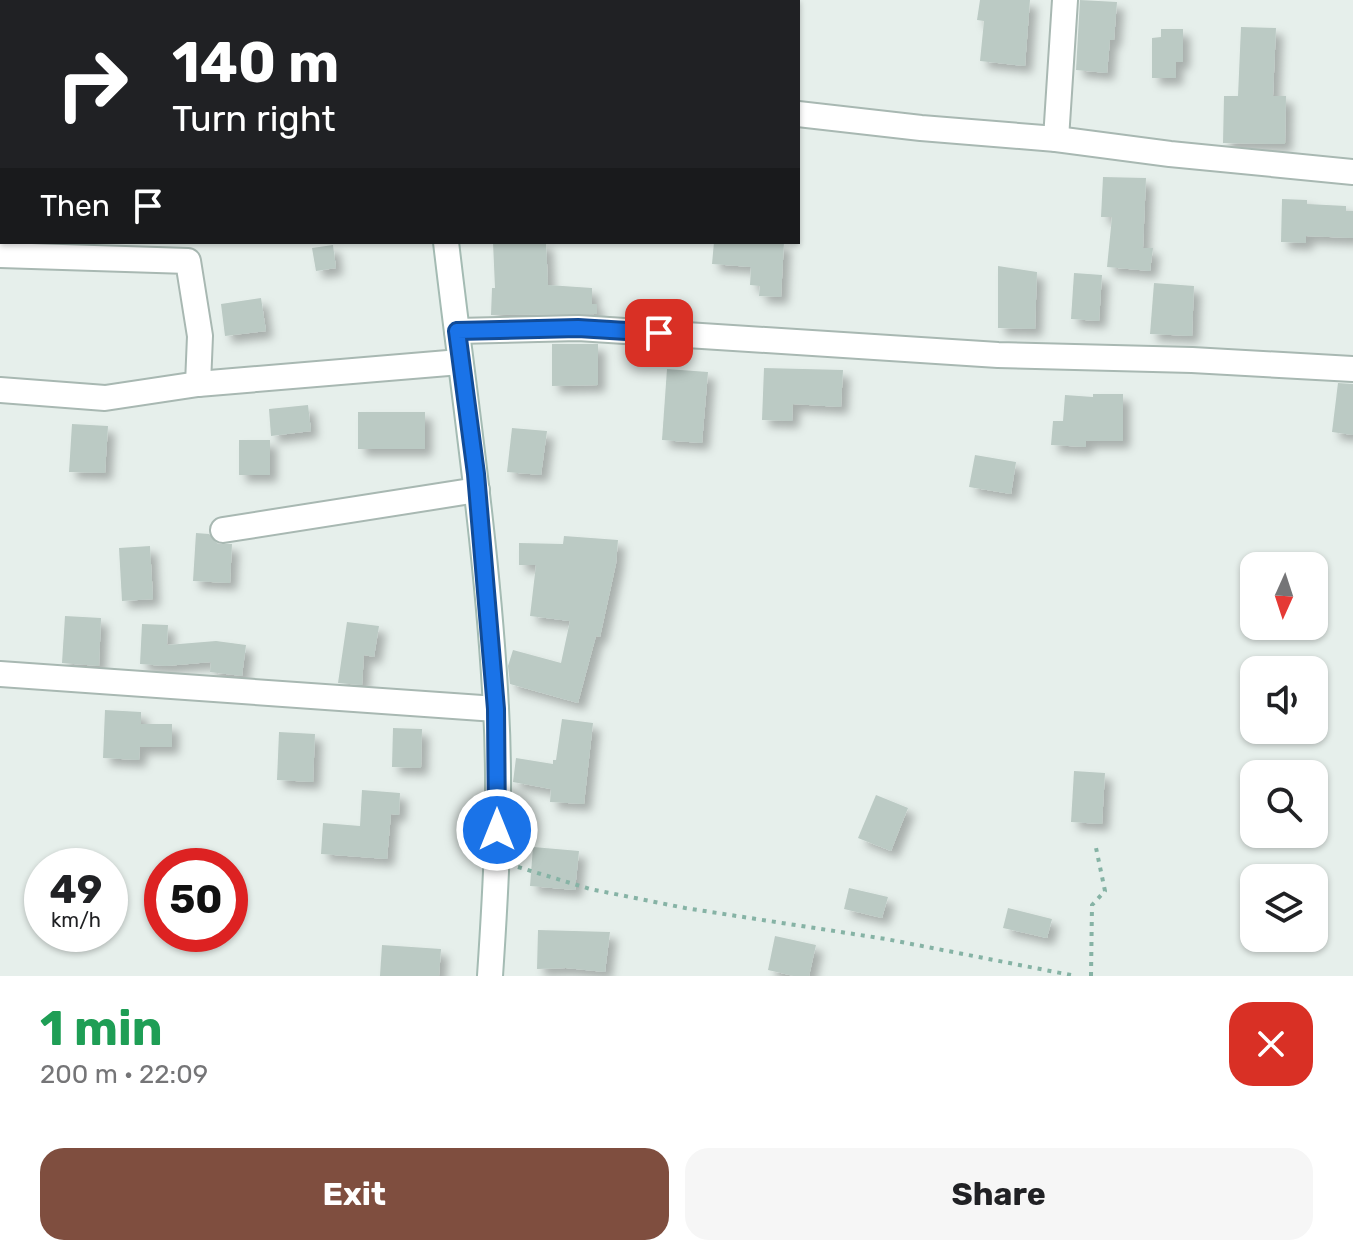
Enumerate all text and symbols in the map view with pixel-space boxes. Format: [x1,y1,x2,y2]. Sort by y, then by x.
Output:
text: 140 m [172,30,339,96]
icon: right [40,32,144,136]
text: Turn right [172,97,336,140]
icon: arrive [126,184,170,228]
text: Then [40,188,110,224]
pin [625,299,693,367]
icon: arrive [637,311,681,355]
north arrow [1240,552,1328,640]
map controls [1240,552,1328,952]
button: sound [1240,656,1328,744]
button: search [1240,760,1328,848]
position arrow [455,788,539,872]
speed limit sign: 50 [144,848,248,952]
button: layers [1240,864,1328,952]
text: 49 [50,866,102,913]
text: km/h [51,908,101,932]
text: 1 min [40,1000,163,1057]
button: close [1229,1002,1313,1086]
text: 200 m · 22:09 [40,1059,208,1090]
button: Exit [40,1148,669,1240]
button: Share [685,1148,1313,1240]

